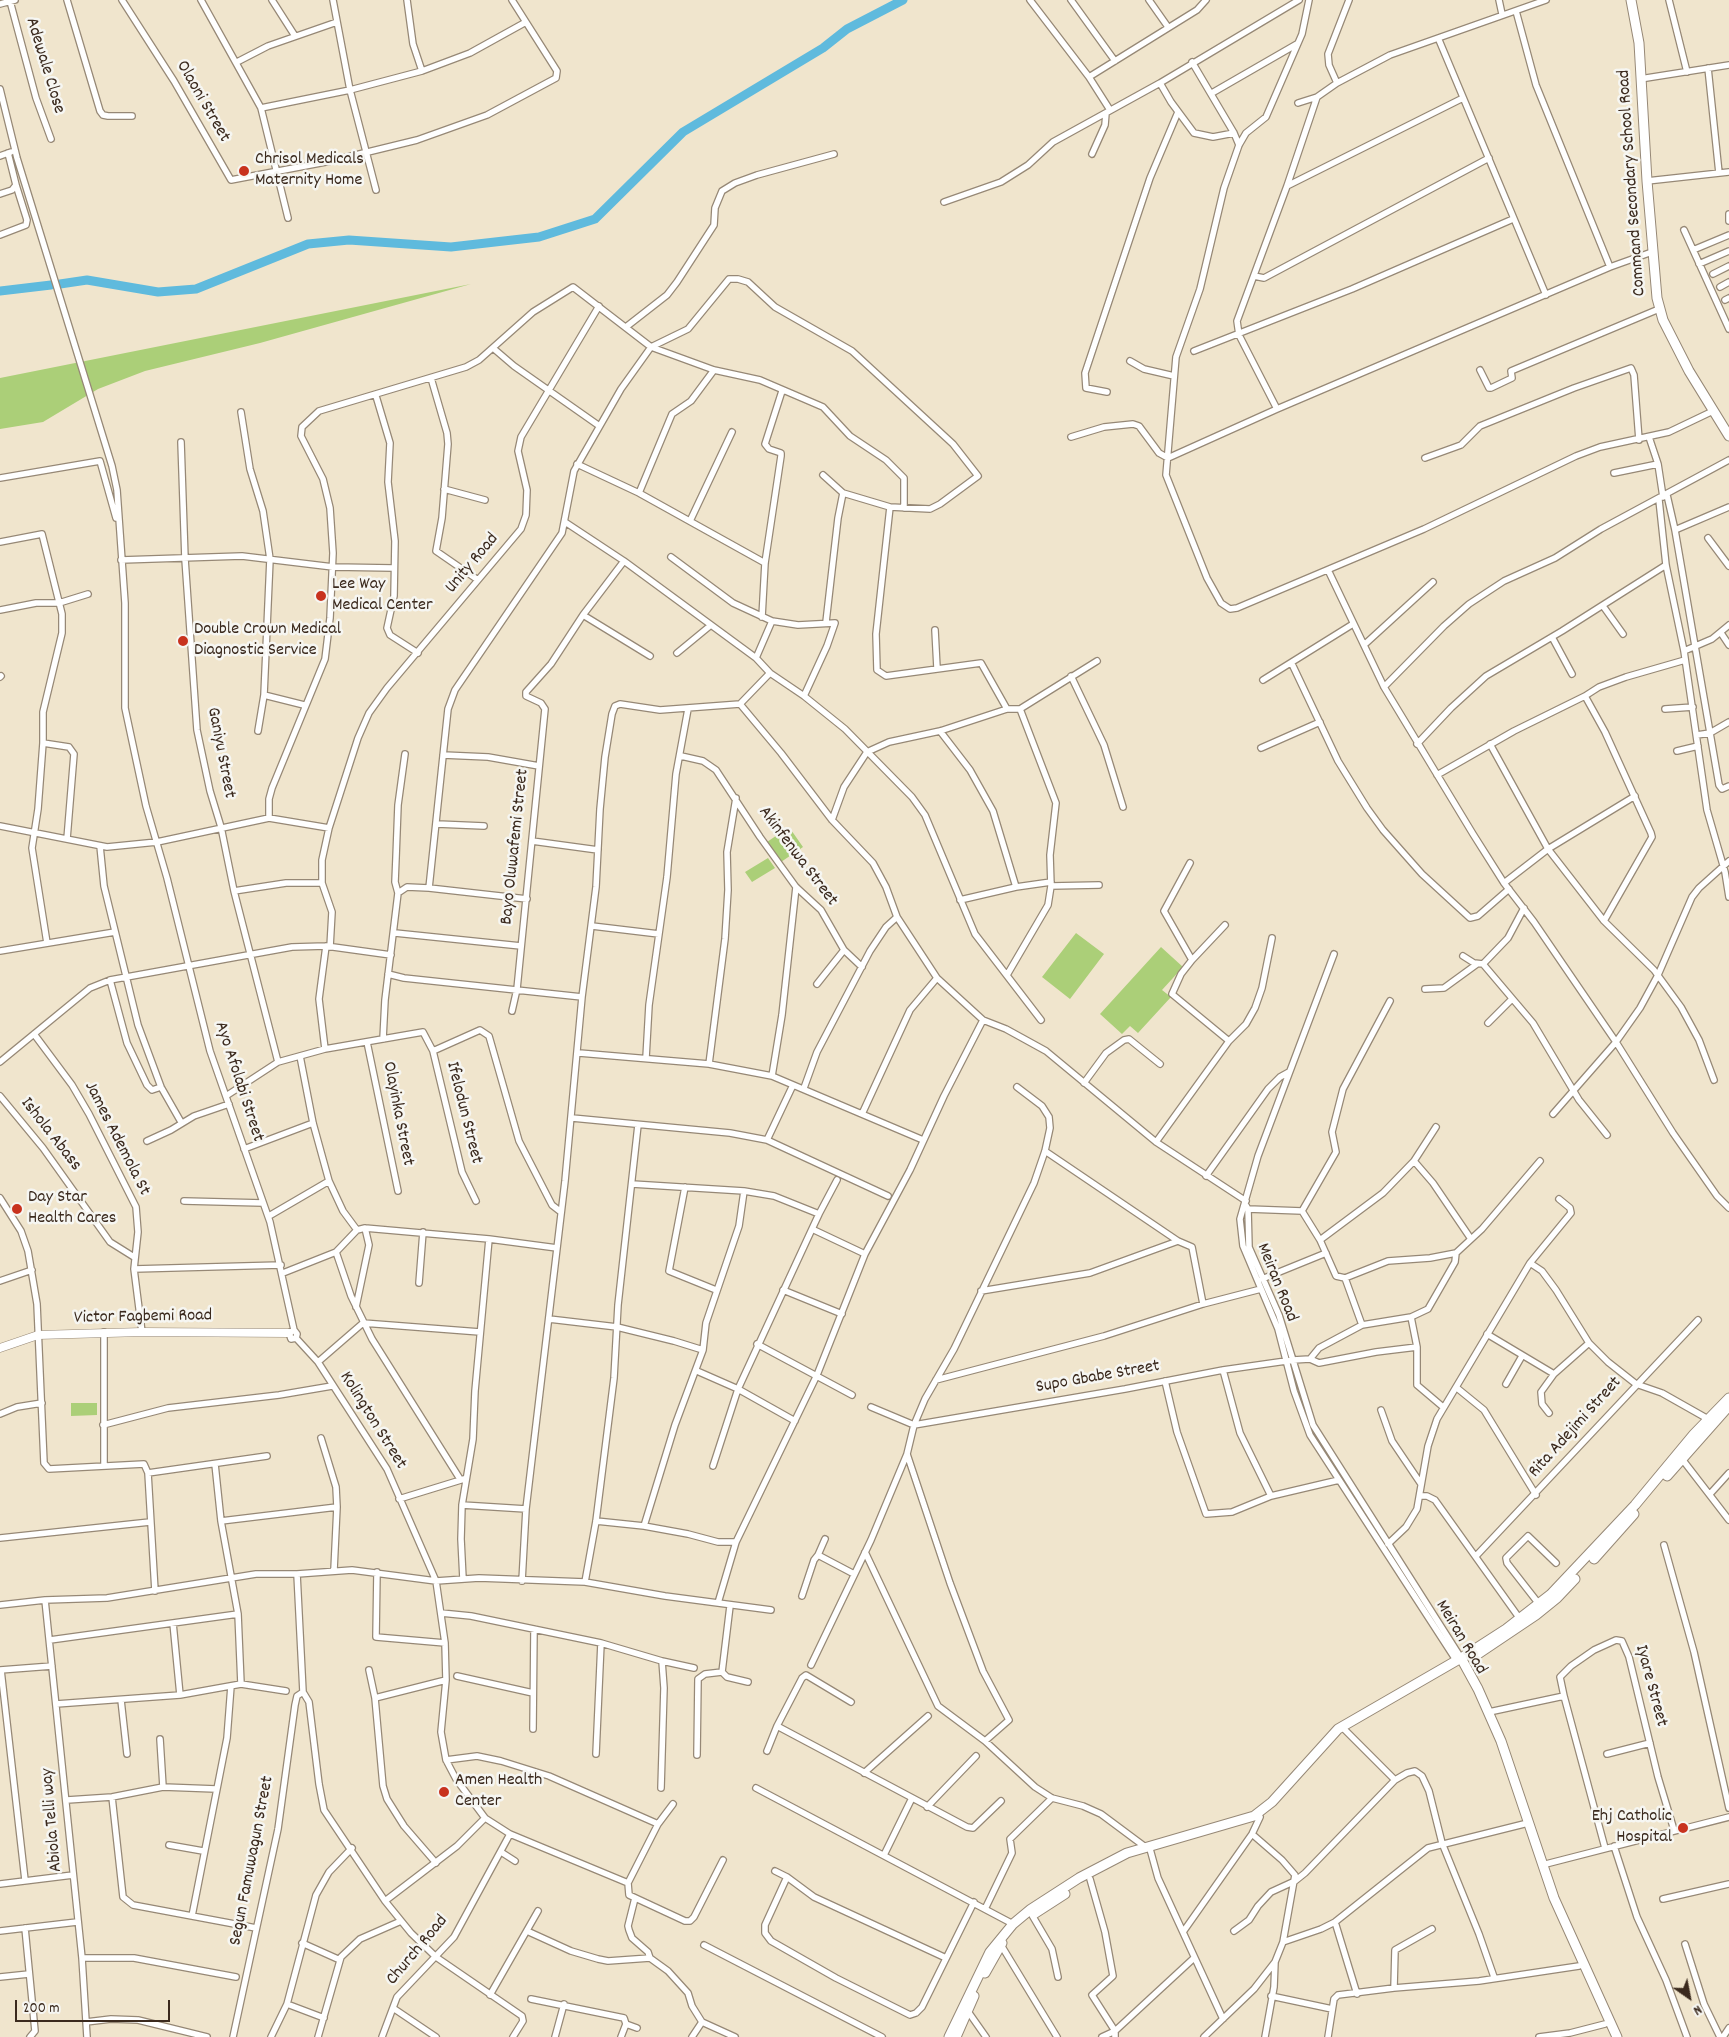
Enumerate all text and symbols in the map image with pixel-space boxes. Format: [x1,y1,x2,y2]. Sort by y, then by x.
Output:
street label: Adewale Close [19,15,69,117]
street label: Olaoni Street [170,57,234,147]
street label: Command Secondary School Road [1614,69,1652,297]
place label: Chrisol Medicals Maternity Home [255,150,364,192]
marker: Chrisol Medicals Maternity Home [237,164,251,178]
street label: Unity Road [442,529,504,599]
place label: Lee Way Medical Center [332,575,433,618]
marker: Lee Way Medical Center [314,589,328,603]
place label: Double Crown Medical Diagnostic Service [194,620,341,662]
marker: Double Crown Medical Diagnostic Service [176,634,190,648]
street label: Ganiyu Street [201,706,239,800]
street label: Bayo Oluwafemi Street [497,768,535,926]
street label: Akinfenwa Street [752,803,842,911]
street label: Ayo Afolabi Street [208,1019,268,1145]
street label: Olayinka Street [376,1060,418,1168]
street label: Ifelodun Street [440,1060,486,1166]
street label: James Ademola St [78,1078,154,1200]
street label: Ishola Abass [15,1094,85,1176]
place label: Day Star Health Cares [28,1188,116,1230]
marker: Day Star Health Cares [10,1202,24,1216]
street label: Meiran Road [1250,1240,1302,1326]
street label: Victor Fagbemi Road [74,1306,212,1330]
street label: Supo Gbabe Street [1035,1357,1161,1399]
street label: Kolington Street [333,1368,411,1474]
street label: Rita Adejimi Street [1525,1373,1627,1483]
street label: Meiran Road [1429,1597,1491,1679]
street label: Iyare Street [1629,1643,1671,1729]
street label: Abiola Telli way [38,1767,68,1873]
place label: Amen Health Center [455,1771,542,1814]
street label: Segun Famuwagun Street [226,1774,280,1948]
marker: Amen Health Center [437,1785,451,1799]
place label: Ehj Catholic Hospital [1592,1807,1672,1850]
marker: Ehj Catholic Hospital [1676,1821,1690,1835]
street label: Church Road [382,1912,454,1990]
north arrow [1664,1972,1714,2022]
scale bar [18,1990,172,2022]
text: 200 m [23,1998,60,2020]
text: N [1689,1999,1706,2020]

